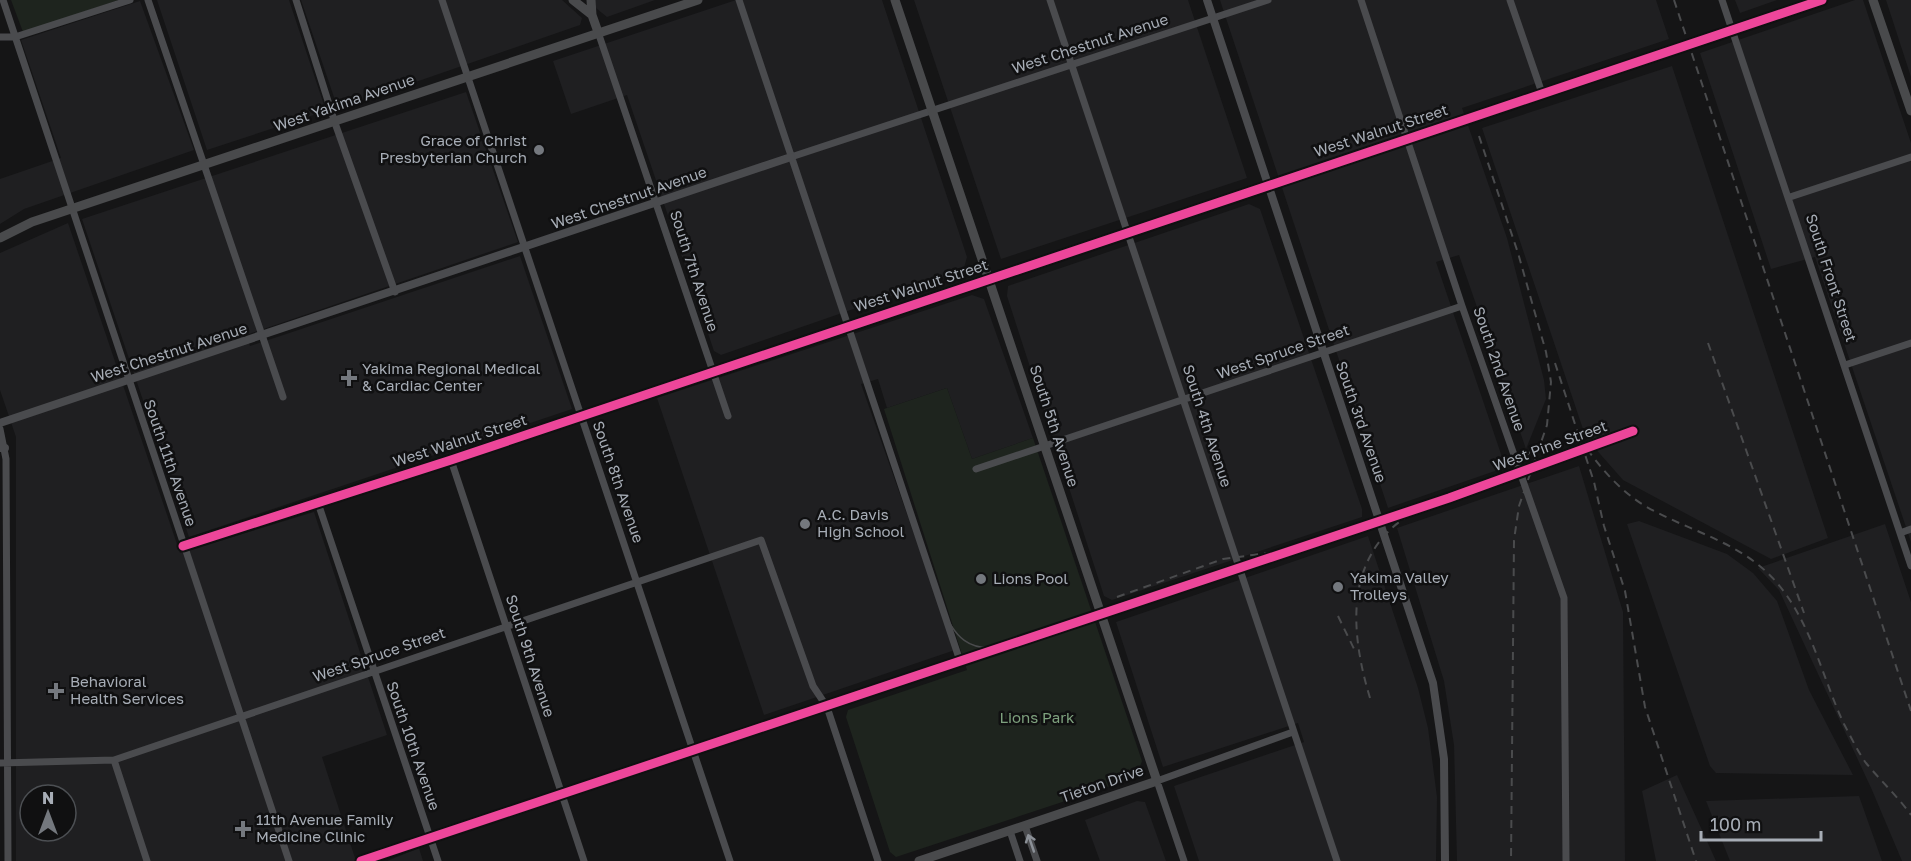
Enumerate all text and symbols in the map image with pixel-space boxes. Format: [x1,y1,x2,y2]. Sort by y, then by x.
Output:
street label: West Chestnut Avenue [1009,9,1170,77]
street label: West Yakima Avenue [271,69,417,135]
street label: West Walnut Street [1311,100,1450,160]
place label: Grace of Christ Presbyterian Church [379,131,527,166]
marker: Grace of Christ Presbyterian Church [532,143,546,157]
street label: West Chestnut Avenue [549,162,709,232]
street label: South 7th Avenue [667,208,723,334]
street label: South Front Street [1803,211,1861,344]
street label: West Walnut Street [851,255,990,315]
street label: South 2nd Avenue [1470,304,1530,434]
street label: West Chestnut Avenue [88,318,249,386]
street label: West Spruce Street [1214,320,1351,382]
place label: Yakima Regional Medical & Cardiac Center [362,359,541,394]
street label: South 3rd Avenue [1333,359,1391,485]
street label: South 5th Avenue [1027,362,1083,489]
street label: South 4th Avenue [1180,362,1236,489]
marker: Yakima Regional Medical & Cardiac Center [340,369,358,387]
street label: South 11th Avenue [141,397,201,529]
street label: West Walnut Street [390,410,529,470]
street label: West Pine Street [1490,416,1609,474]
street label: South 8th Avenue [590,418,648,545]
place label: A.C. Davis High School [817,505,905,540]
marker: A.C. Davis High School [798,517,812,531]
place label: Yakima Valley Trolleys [1350,568,1449,603]
place label: Lions Pool [993,569,1068,587]
marker: Lions Pool [974,572,988,586]
marker: Yakima Valley Trolleys [1331,580,1345,594]
street label: South 9th Avenue [503,592,559,719]
street label: West Spruce Street [310,623,447,685]
place label: Behavioral Health Services [70,672,184,707]
street label: South 10th Avenue [383,679,445,813]
marker: Behavioral Health Services [47,682,65,700]
park label: Lions Park [1000,708,1075,726]
street label: Tieton Drive [1058,760,1146,806]
north arrow [18,783,78,843]
text: N [42,788,54,808]
scale bar [1701,804,1821,842]
place label: 11th Avenue Family Medicine Clinic [256,810,394,845]
text: 100 m [1710,813,1761,835]
marker: 11th Avenue Family Medicine Clinic [234,820,252,838]
one-way arrow [1024,834,1035,853]

